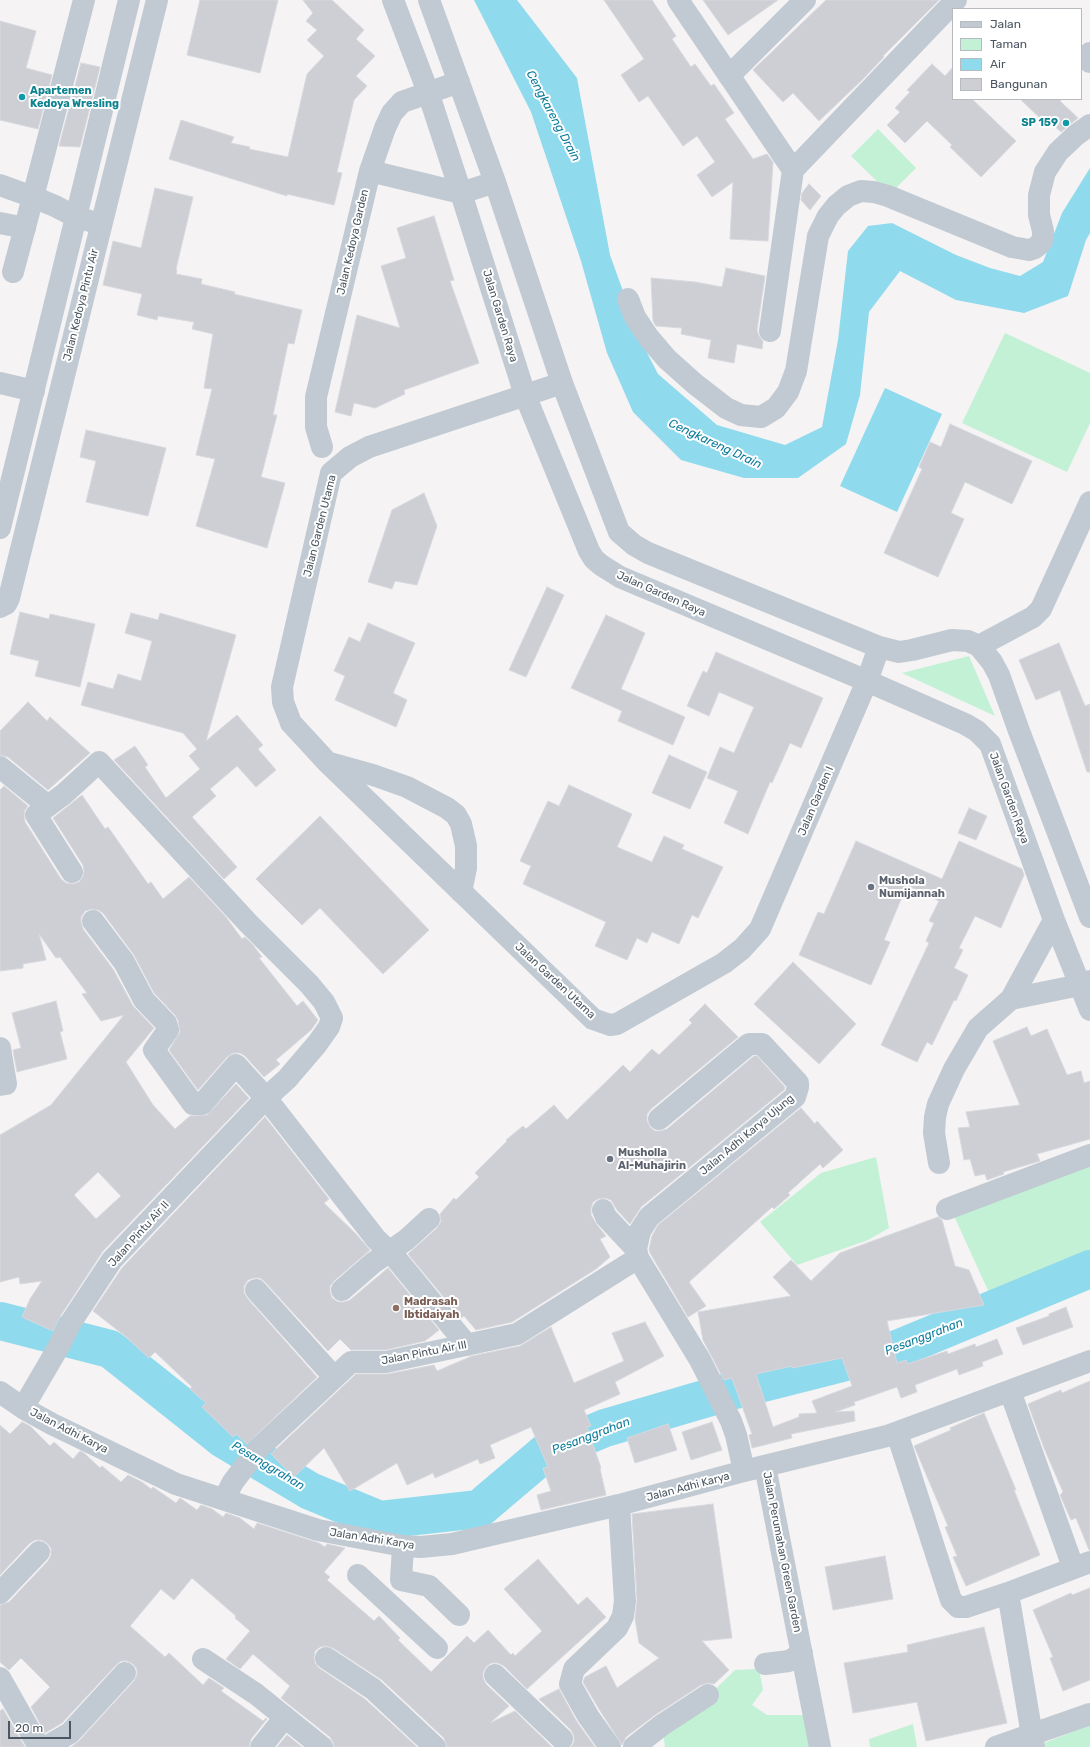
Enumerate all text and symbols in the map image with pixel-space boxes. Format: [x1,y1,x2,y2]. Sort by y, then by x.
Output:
legend [952,8,1082,100]
text: Jalan [990,17,1021,31]
text: Taman [990,37,1027,51]
text: Air [990,57,1006,71]
water label: Cengkareng Drain [523,68,583,164]
text: Bangunan [990,77,1047,91]
place label: Apartemen Kedoya Wresling [30,84,119,110]
marker: Apartemen Kedoya Wresling [17,92,27,102]
place label: SP 159 [1021,116,1058,130]
marker: SP 159 [1061,118,1071,128]
street label: Jalan Kedoya Garden [334,188,372,296]
street label: Jalan Kedoya Pintu Air [61,248,101,362]
street label: Jalan Garden Raya [480,268,520,364]
water label: Cengkareng Drain [666,416,764,472]
street label: Jalan Garden Utama [301,474,339,578]
street label: Jalan Garden Raya [615,568,707,620]
street label: Jalan Garden Raya [986,751,1032,845]
street label: Jalan Garden I [796,764,836,838]
place label: Mushola Numijannah [879,874,945,900]
marker: Mushola Numijannah [866,882,876,892]
street label: Jalan Garden Utama [512,940,598,1022]
street label: Jalan Adhi Karya Ujung [697,1092,797,1178]
place label: Musholla Al-Muhajirin [618,1146,686,1172]
marker: Musholla Al-Muhajirin [605,1154,615,1164]
street label: Jalan Pintu Air II [106,1198,172,1270]
place label: Madrasah Ibtidaiyah [404,1295,459,1321]
marker: Madrasah Ibtidaiyah [391,1303,401,1313]
water label: Pesanggrahan [883,1316,965,1358]
street label: Jalan Pintu Air III [380,1338,468,1368]
street label: Jalan Adhi Karya [28,1406,110,1456]
water label: Pesanggrahan [550,1415,632,1457]
water label: Pesanggrahan [229,1439,307,1493]
street label: Jalan Adhi Karya [645,1470,731,1504]
street label: Jalan Perumahan Green Garden [760,1471,804,1633]
street label: Jalan Adhi Karya [329,1526,415,1552]
scale bar [10,1713,73,1739]
text: 20 m [15,1721,43,1735]

